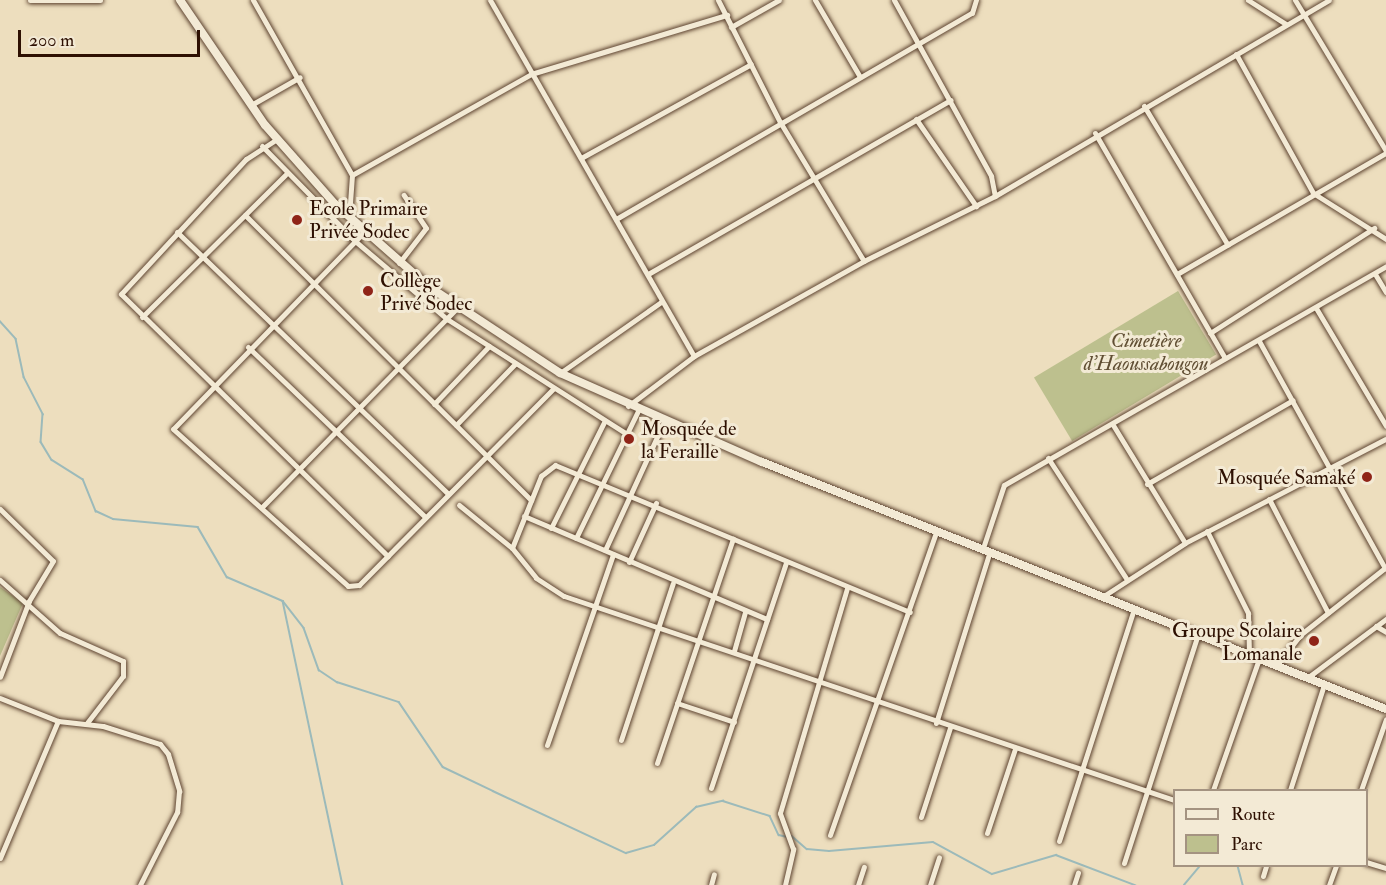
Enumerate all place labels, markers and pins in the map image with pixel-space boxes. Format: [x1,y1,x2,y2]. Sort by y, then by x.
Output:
place label: Ecole Primaire Privée Sodec [309,196,428,243]
marker: Ecole Primaire Privée Sodec [290,213,304,227]
place label: Collège Privé Sodec [380,268,472,315]
marker: Collège Privé Sodec [361,284,375,298]
place label: Mosquée de la Feraille [641,416,736,463]
marker: Mosquée de la Feraille [622,432,636,446]
place label: Mosquée Samaké [1217,465,1355,489]
marker: Mosquée Samaké [1360,470,1374,484]
place label: Groupe Scolaire Lomanale [1172,618,1302,665]
marker: Groupe Scolaire Lomanale [1307,634,1321,648]

